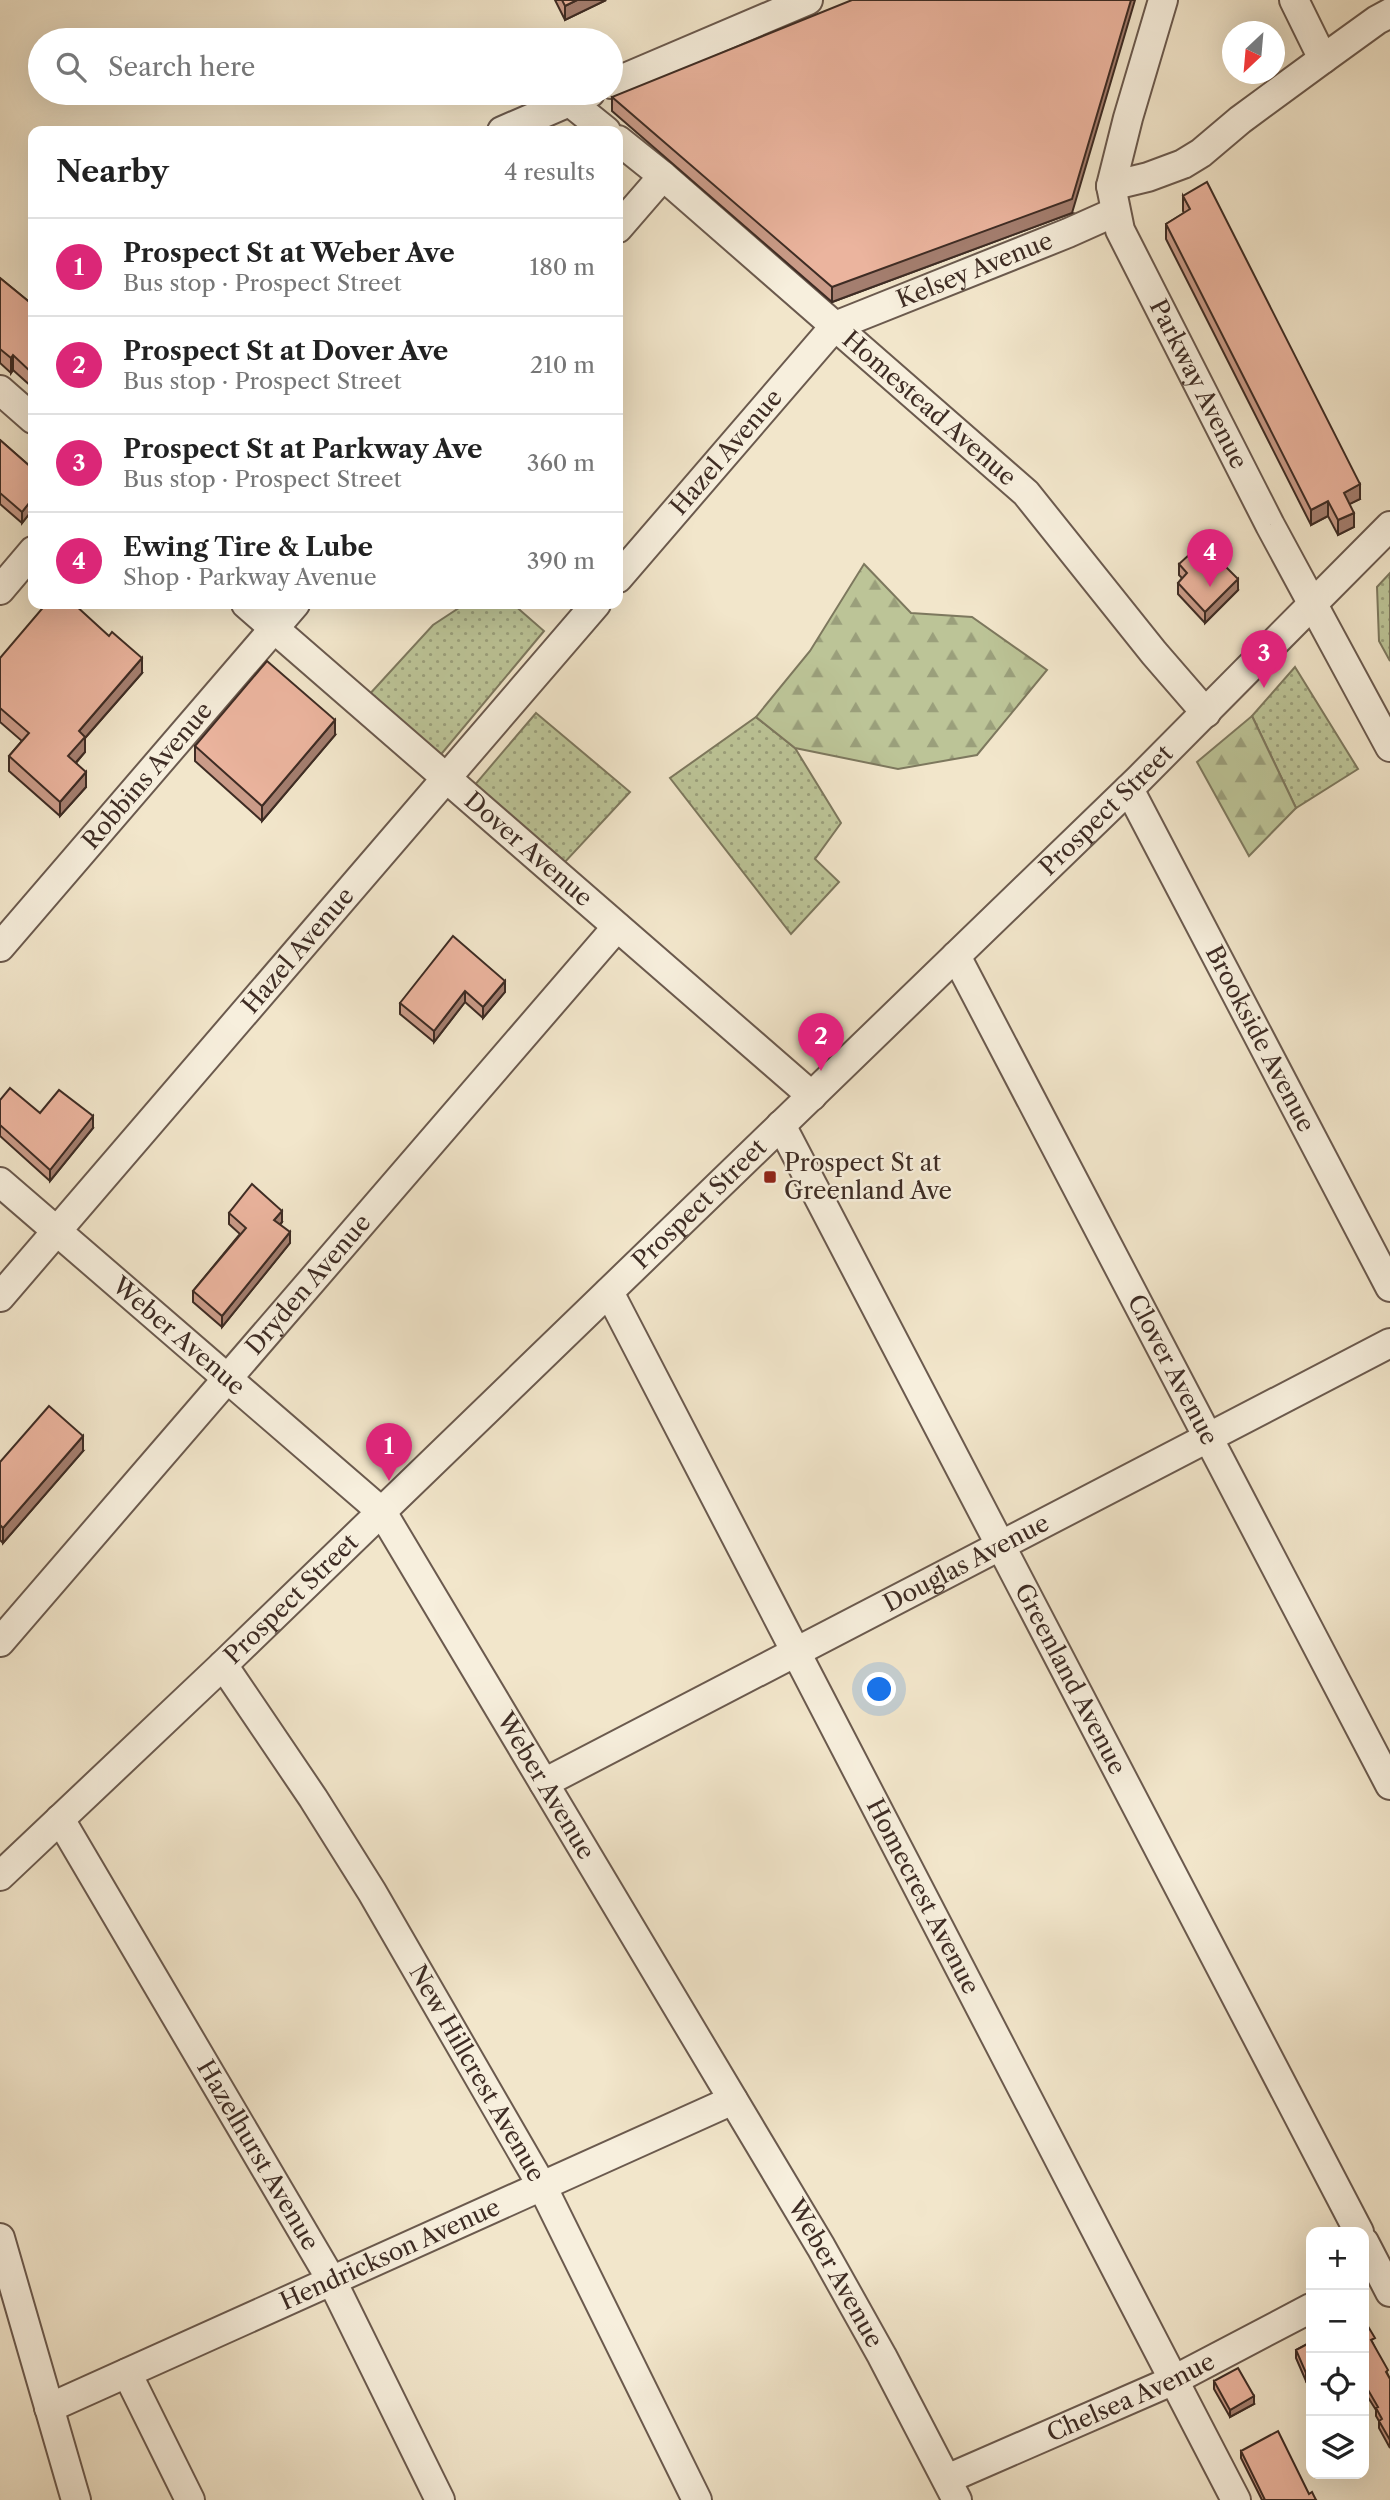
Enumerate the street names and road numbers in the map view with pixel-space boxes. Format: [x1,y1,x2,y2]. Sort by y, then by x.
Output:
street label: Kelsey Avenue [892,226,1057,314]
street label: Parkway Avenue [1144,294,1254,474]
street label: Homestead Avenue [837,324,1022,492]
street label: Hazel Avenue [664,383,788,521]
street label: Robbins Avenue [76,696,218,855]
street label: Prospect Street [1033,738,1179,881]
street label: Dover Avenue [459,786,598,912]
street label: Hazel Avenue [235,881,360,1019]
street label: Brookside Avenue [1200,940,1321,1137]
street label: Prospect Street [626,1132,772,1275]
street label: Dryden Avenue [239,1208,377,1360]
street label: Weber Avenue [106,1270,251,1401]
street label: Clover Avenue [1122,1289,1224,1450]
street label: Douglas Avenue [878,1508,1054,1618]
street label: Prospect Street [218,1527,364,1670]
street label: Greenland Avenue [1009,1578,1132,1779]
street label: Weber Avenue [491,1706,601,1865]
street label: Homecrest Avenue [861,1794,986,1999]
street label: New Hillcrest Avenue [403,1960,551,2187]
street label: Hazelhurst Avenue [191,2055,325,2255]
street label: Hendrickson Avenue [275,2192,504,2316]
street label: Weber Avenue [781,2193,889,2353]
street label: Chelsea Avenue [1042,2346,1219,2448]

